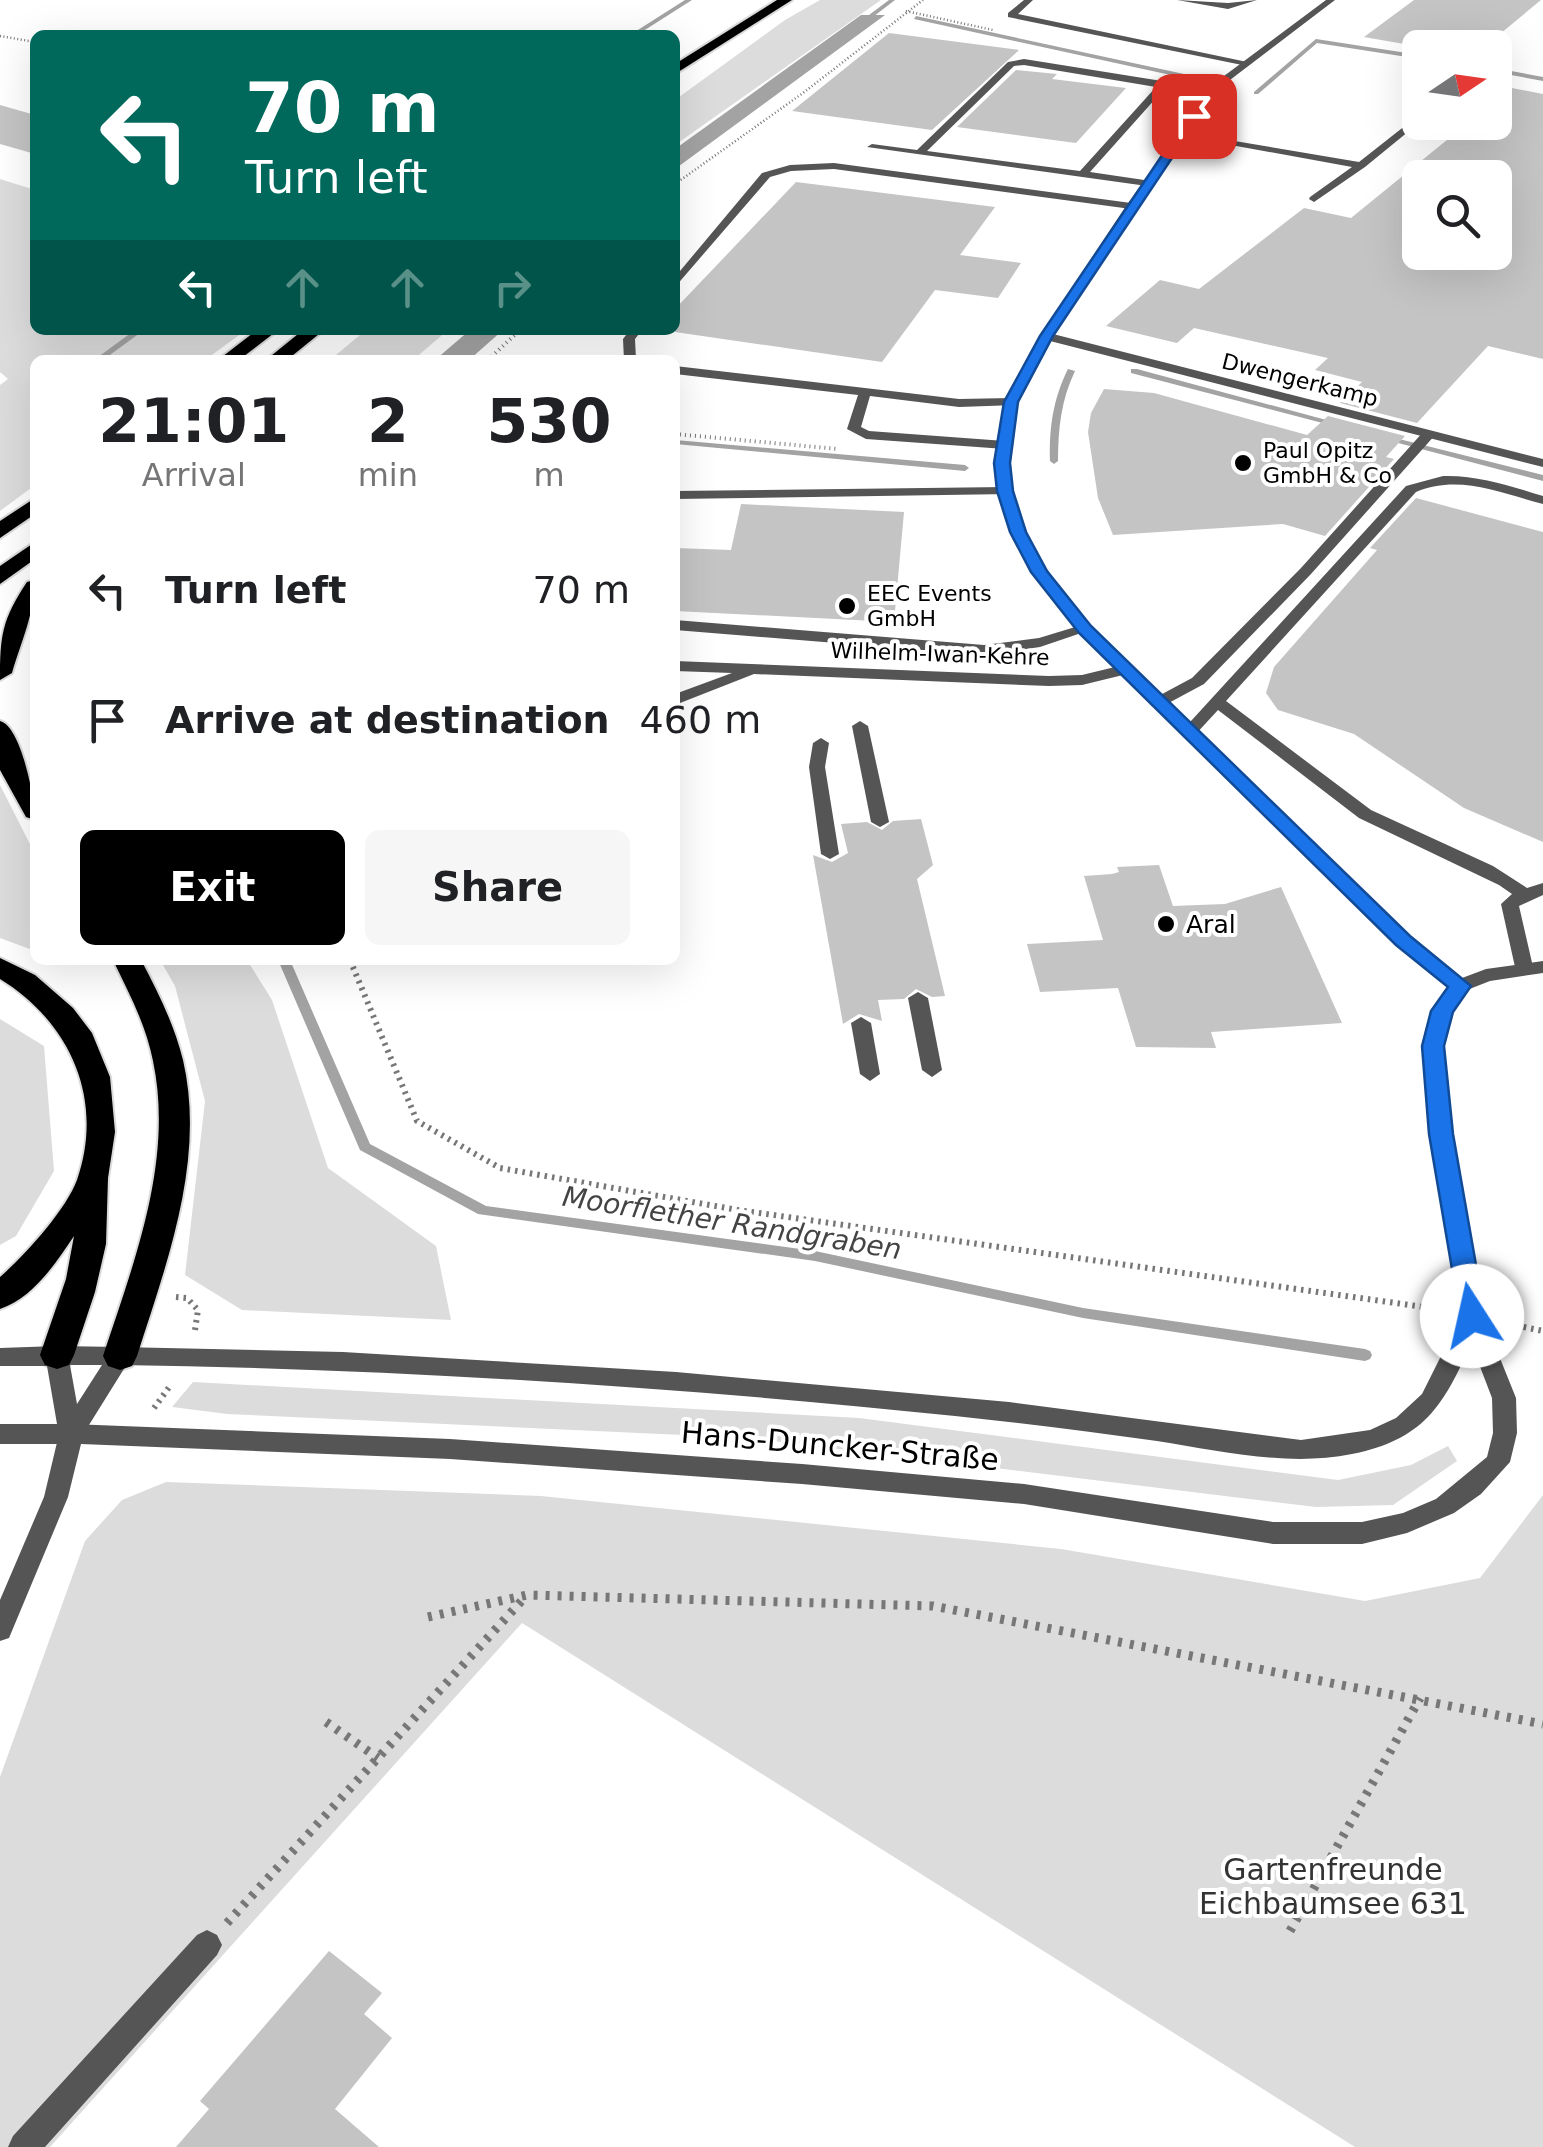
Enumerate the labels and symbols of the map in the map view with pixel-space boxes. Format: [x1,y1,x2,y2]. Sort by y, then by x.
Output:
north arrow [1402,30,1512,140]
pin [1152,74,1237,159]
street label: Dwengerkamp [1219,348,1381,412]
place label: Paul Opitz GmbH & Co [1263,438,1392,488]
marker: Paul Opitz GmbH & Co [1232,452,1254,474]
place label: EEC Events GmbH [867,581,992,631]
marker: EEC Events GmbH [836,595,858,617]
street label: Wilhelm-Iwan-Kehre [830,638,1050,670]
place label: Aral [1186,910,1236,939]
marker: Aral [1155,913,1177,935]
water label: Moorflether Randgraben [560,1180,904,1266]
position arrow [1420,1264,1524,1368]
street label: Hans-Duncker-Straße [680,1415,1000,1477]
park label: Gartenfreunde Eichbaumsee 631 [1199,1852,1467,1921]

